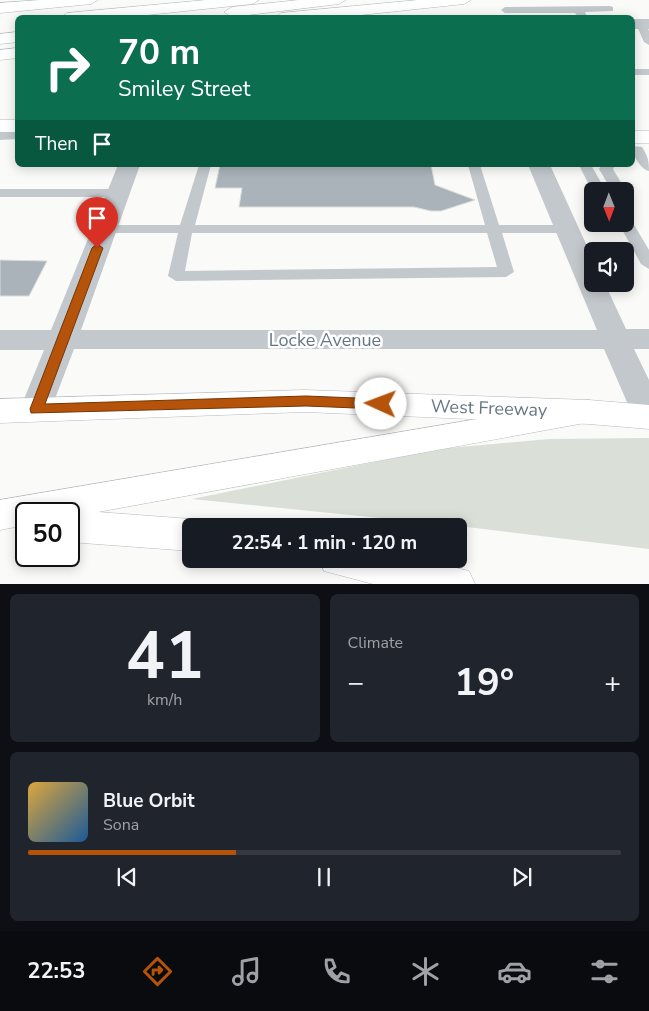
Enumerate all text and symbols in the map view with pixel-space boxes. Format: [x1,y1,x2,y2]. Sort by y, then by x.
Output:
text: 70 m [118,29,200,76]
icon: right [35,35,100,100]
text: Smiley Street [118,74,250,104]
icon: arrive [88,130,116,158]
text: Then [35,131,78,157]
north arrow [584,182,634,232]
map controls [584,182,634,292]
pin [76,197,118,248]
icon: arrive [83,204,111,232]
button: sound [584,242,634,292]
street label: Locke Avenue [269,328,381,352]
position arrow [354,377,406,429]
street label: West Freeway [430,394,548,422]
speed limit sign: 50 [15,502,80,567]
text: 22:54 · 1 min · 120 m [232,530,417,556]
text: 41 [126,612,204,701]
text: Climate [348,632,403,654]
text: 19° [454,657,514,708]
text: − [348,664,364,702]
text: + [604,664,621,702]
text: km/h [147,689,182,711]
text: Blue Orbit [103,788,194,814]
text: Sona [103,814,139,836]
icon: previous [113,863,141,891]
icon: pause [310,863,338,891]
icon: next [508,863,536,891]
icon: directions [140,954,175,989]
icon: music [229,954,264,989]
icon: phone [319,954,354,989]
icon: climate [408,954,443,989]
icon: car [497,954,532,989]
icon: filters [587,954,622,989]
text: 22:53 [27,956,85,986]

